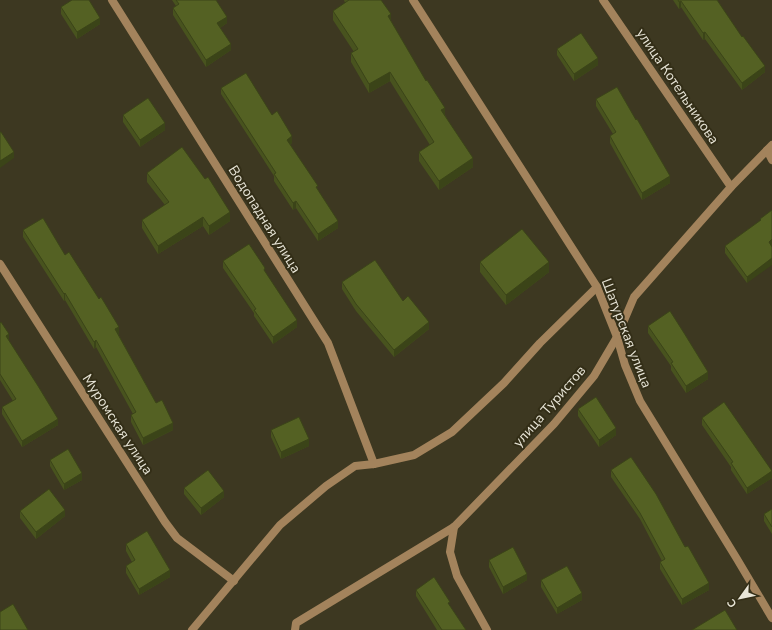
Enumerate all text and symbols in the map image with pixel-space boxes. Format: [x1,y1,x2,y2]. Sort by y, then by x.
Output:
street label: улица Котельникова [632,25,723,148]
street label: Водопадная улица [224,162,305,277]
street label: Шатурская улица [597,276,656,391]
street label: улица Туристов [509,361,590,451]
street label: Муромская улица [78,370,157,478]
north arrow [720,578,760,618]
text: С [723,596,740,610]

